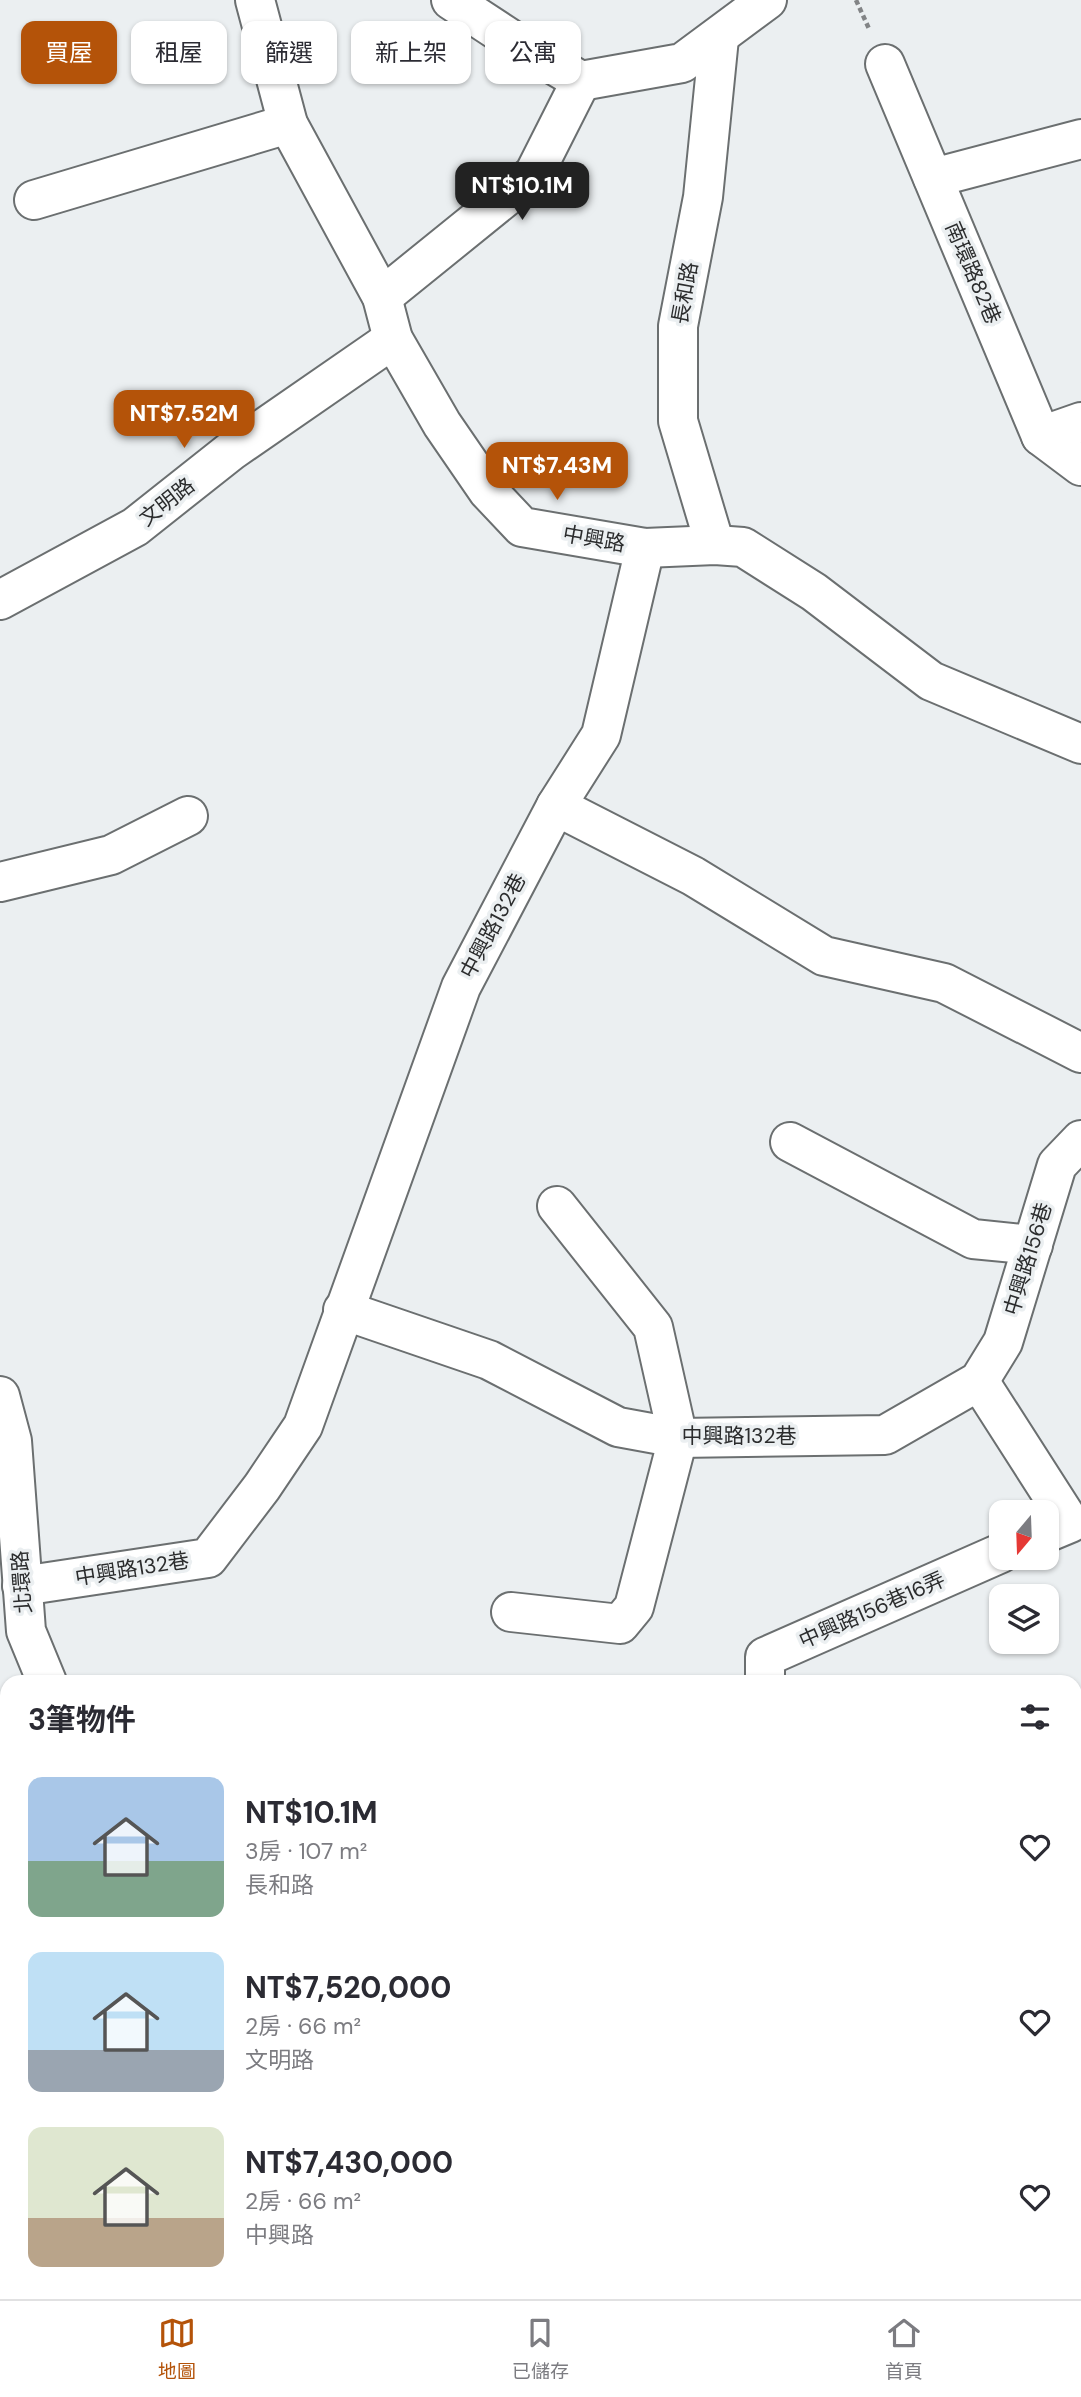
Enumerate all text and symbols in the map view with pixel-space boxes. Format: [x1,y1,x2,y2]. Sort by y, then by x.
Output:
chip: 買屋 [21,21,117,84]
chip: 租屋 [131,21,227,84]
chip: 篩選 [241,21,337,84]
chip: 新上架 [351,21,471,84]
chip: 公寓 [485,21,581,84]
pin: NT$10.1M [450,162,594,222]
text: NT$10.1M [471,170,573,200]
street label: 南環路82巷 [939,218,1007,328]
street label: 長和路 [666,260,704,326]
pin: NT$7.52M [112,391,256,450]
text: NT$7.52M [130,398,238,428]
pin: NT$7.43M [485,442,629,502]
text: NT$7.43M [502,450,612,480]
street label: 文明路 [134,472,200,532]
street label: 中興路 [561,520,627,558]
street label: 中興路132巷 [454,869,532,983]
street label: 中興路156巷 [998,1199,1058,1319]
street label: 中興路132巷 [681,1422,797,1450]
north arrow [989,1500,1059,1570]
map controls [989,1500,1059,1654]
street label: 中興路132巷 [73,1546,191,1592]
street label: 北環路 [6,1550,38,1614]
street label: 中興路156巷16弄 [794,1565,950,1655]
button: layers [989,1584,1059,1654]
icon: filters [1016,1698,1054,1736]
text: 3筆物件 [28,1700,136,1739]
text: NT$10.1M [245,1793,378,1832]
icon: home [84,1805,168,1889]
icon: heart [1016,1828,1054,1866]
text: 3房 · 107 m² [245,1836,367,1866]
text: 長和路 [245,1870,314,1900]
text: NT$7,520,000 [245,1968,451,2007]
icon: home [84,1980,168,2064]
icon: heart [1016,2003,1054,2041]
text: 2房 · 66 m² [245,2011,361,2041]
text: 文明路 [245,2045,314,2075]
text: NT$7,430,000 [245,2143,453,2182]
icon: home [84,2155,168,2239]
icon: heart [1016,2178,1054,2216]
text: 2房 · 66 m² [245,2186,361,2216]
text: 中興路 [245,2220,314,2250]
tab: 地圖 [158,2314,196,2384]
tab: 已儲存 [512,2314,569,2384]
tab: 首頁 [885,2314,923,2384]

